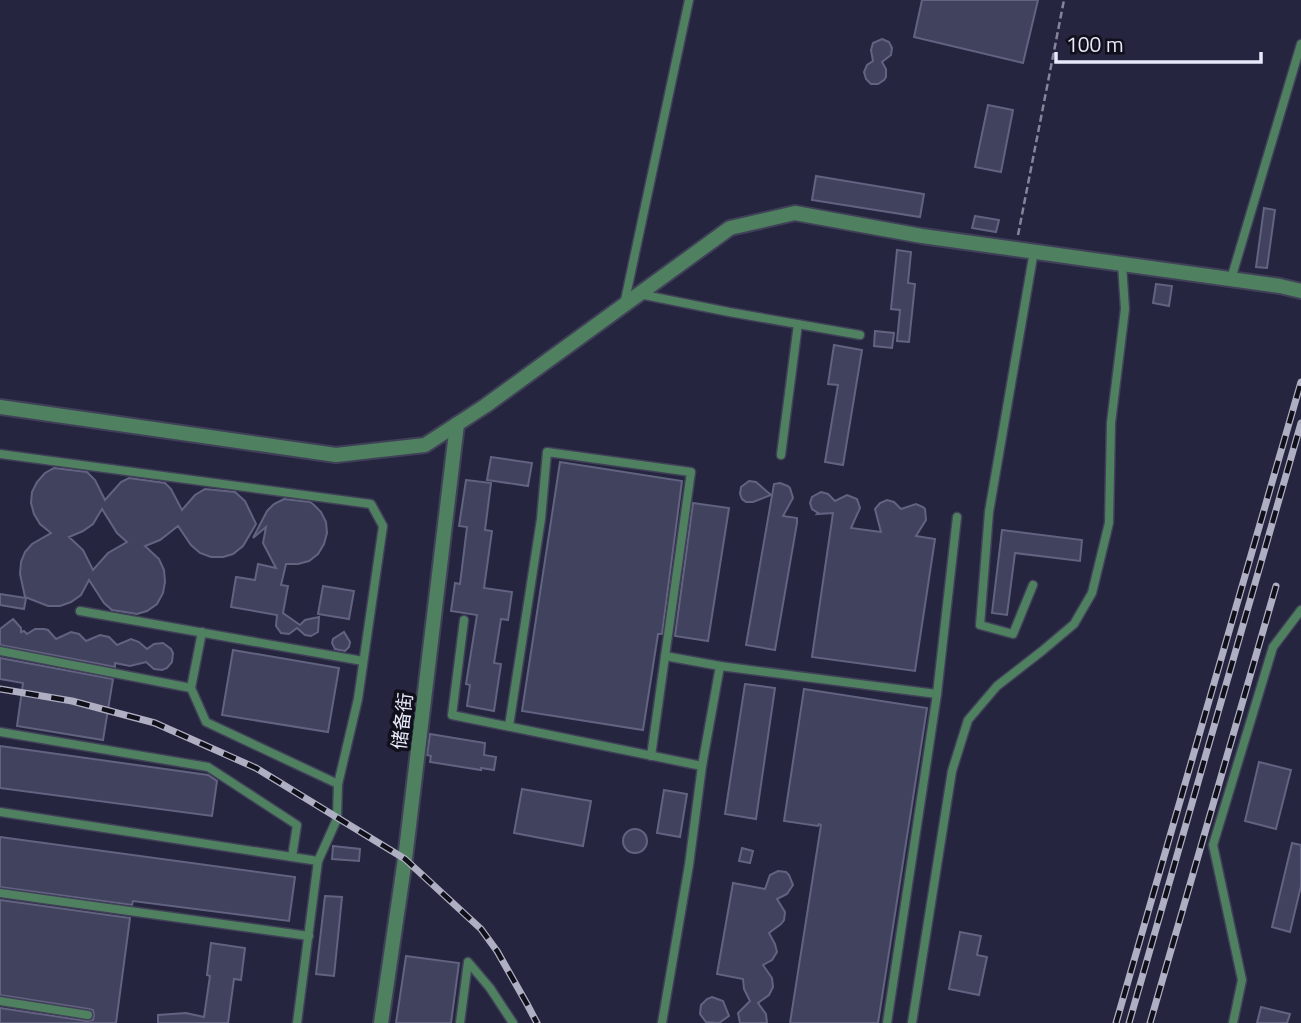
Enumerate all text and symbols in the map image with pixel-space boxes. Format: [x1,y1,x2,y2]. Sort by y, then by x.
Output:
scale bar [1056,21,1261,65]
text: 100 m [1066,28,1123,60]
street label: 储备街 [384,691,419,751]

